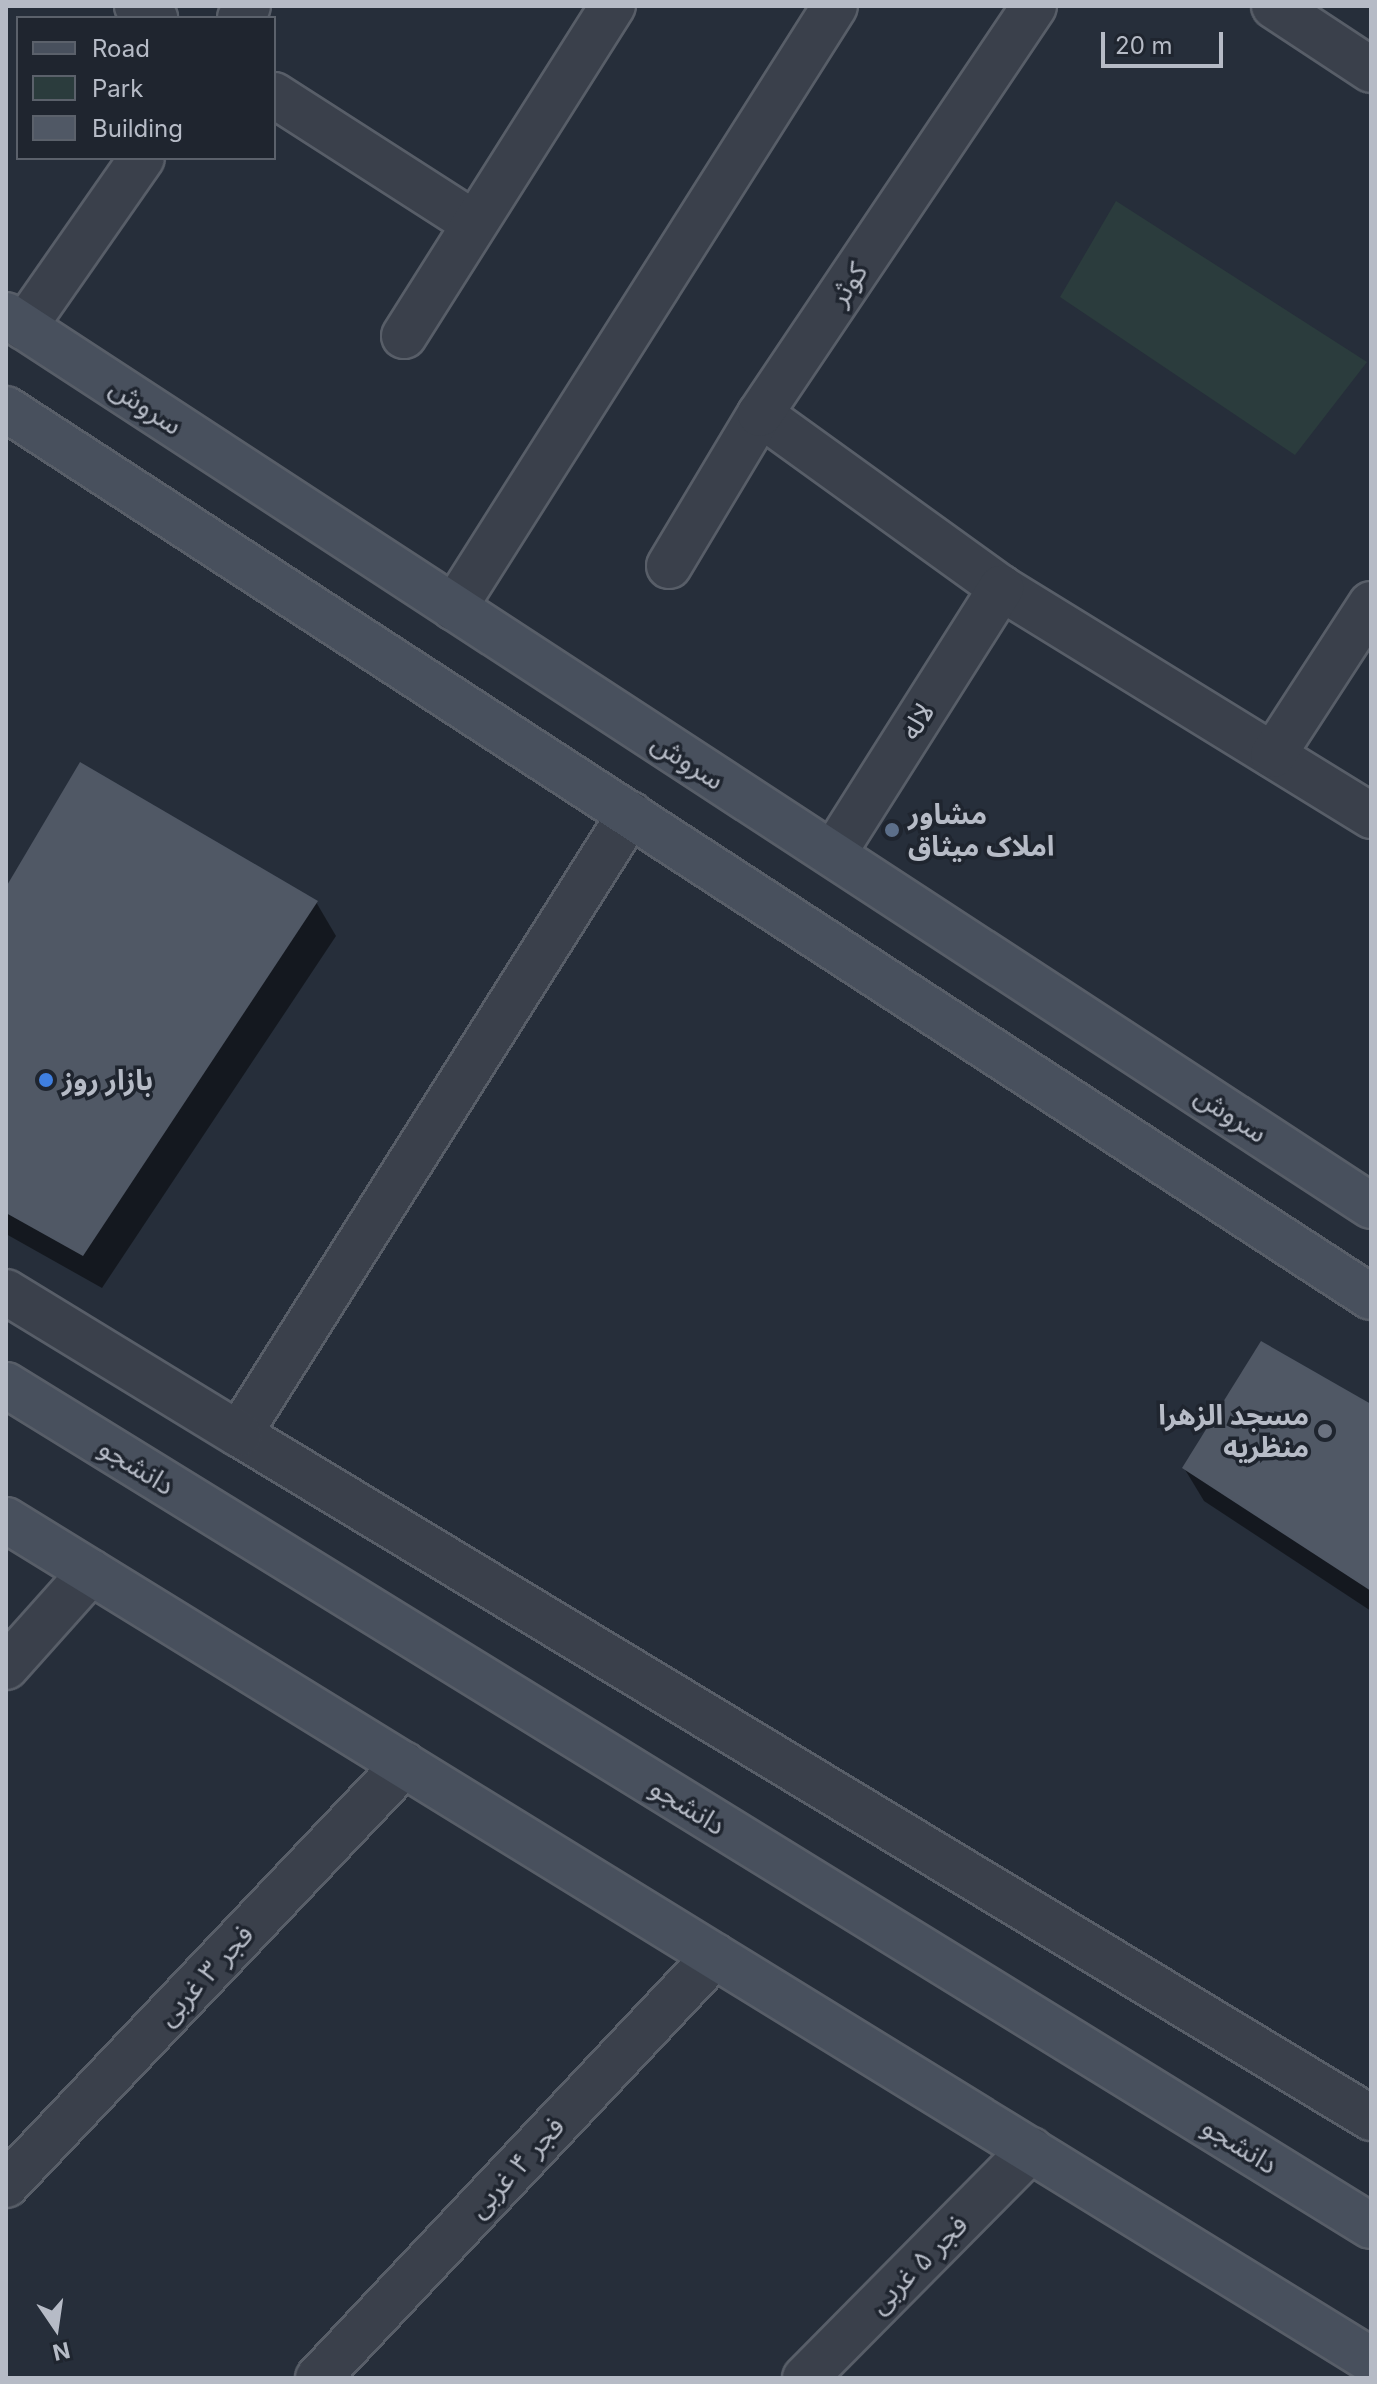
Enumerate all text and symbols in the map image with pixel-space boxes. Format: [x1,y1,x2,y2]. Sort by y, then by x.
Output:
legend [16,16,276,160]
scale bar [1105,16,1227,66]
text: 20 m [1115,31,1173,60]
text: Road [92,34,150,63]
text: Park [92,74,143,103]
text: Building [92,114,183,143]
street label: کوثر [822,256,874,312]
street label: سروش [104,370,188,442]
street label: لاله [893,696,941,746]
street label: سروش [646,725,730,797]
place label: مشاور املاک میثاق [908,797,1054,863]
marker: مشاور املاک میثاق [883,821,901,839]
place label: بازار روز [62,1063,153,1097]
marker: بازار روز [37,1071,55,1089]
street label: سروش [1189,1078,1273,1150]
place label: مسجد الزهرا منظریه [1158,1398,1309,1464]
marker: مسجد الزهرا منظریه [1316,1422,1334,1440]
street label: دانشجو [93,1430,181,1502]
street label: دانشجو [644,1770,732,1842]
street label: فجر ۳ غربی [150,1918,260,2032]
street label: دانشجو [1196,2109,1284,2181]
street label: فجر ۴ غربی [461,2110,571,2224]
street label: فجر ۵ غربی [862,2208,974,2320]
north arrow [16,2288,96,2368]
text: N [50,2337,72,2366]

